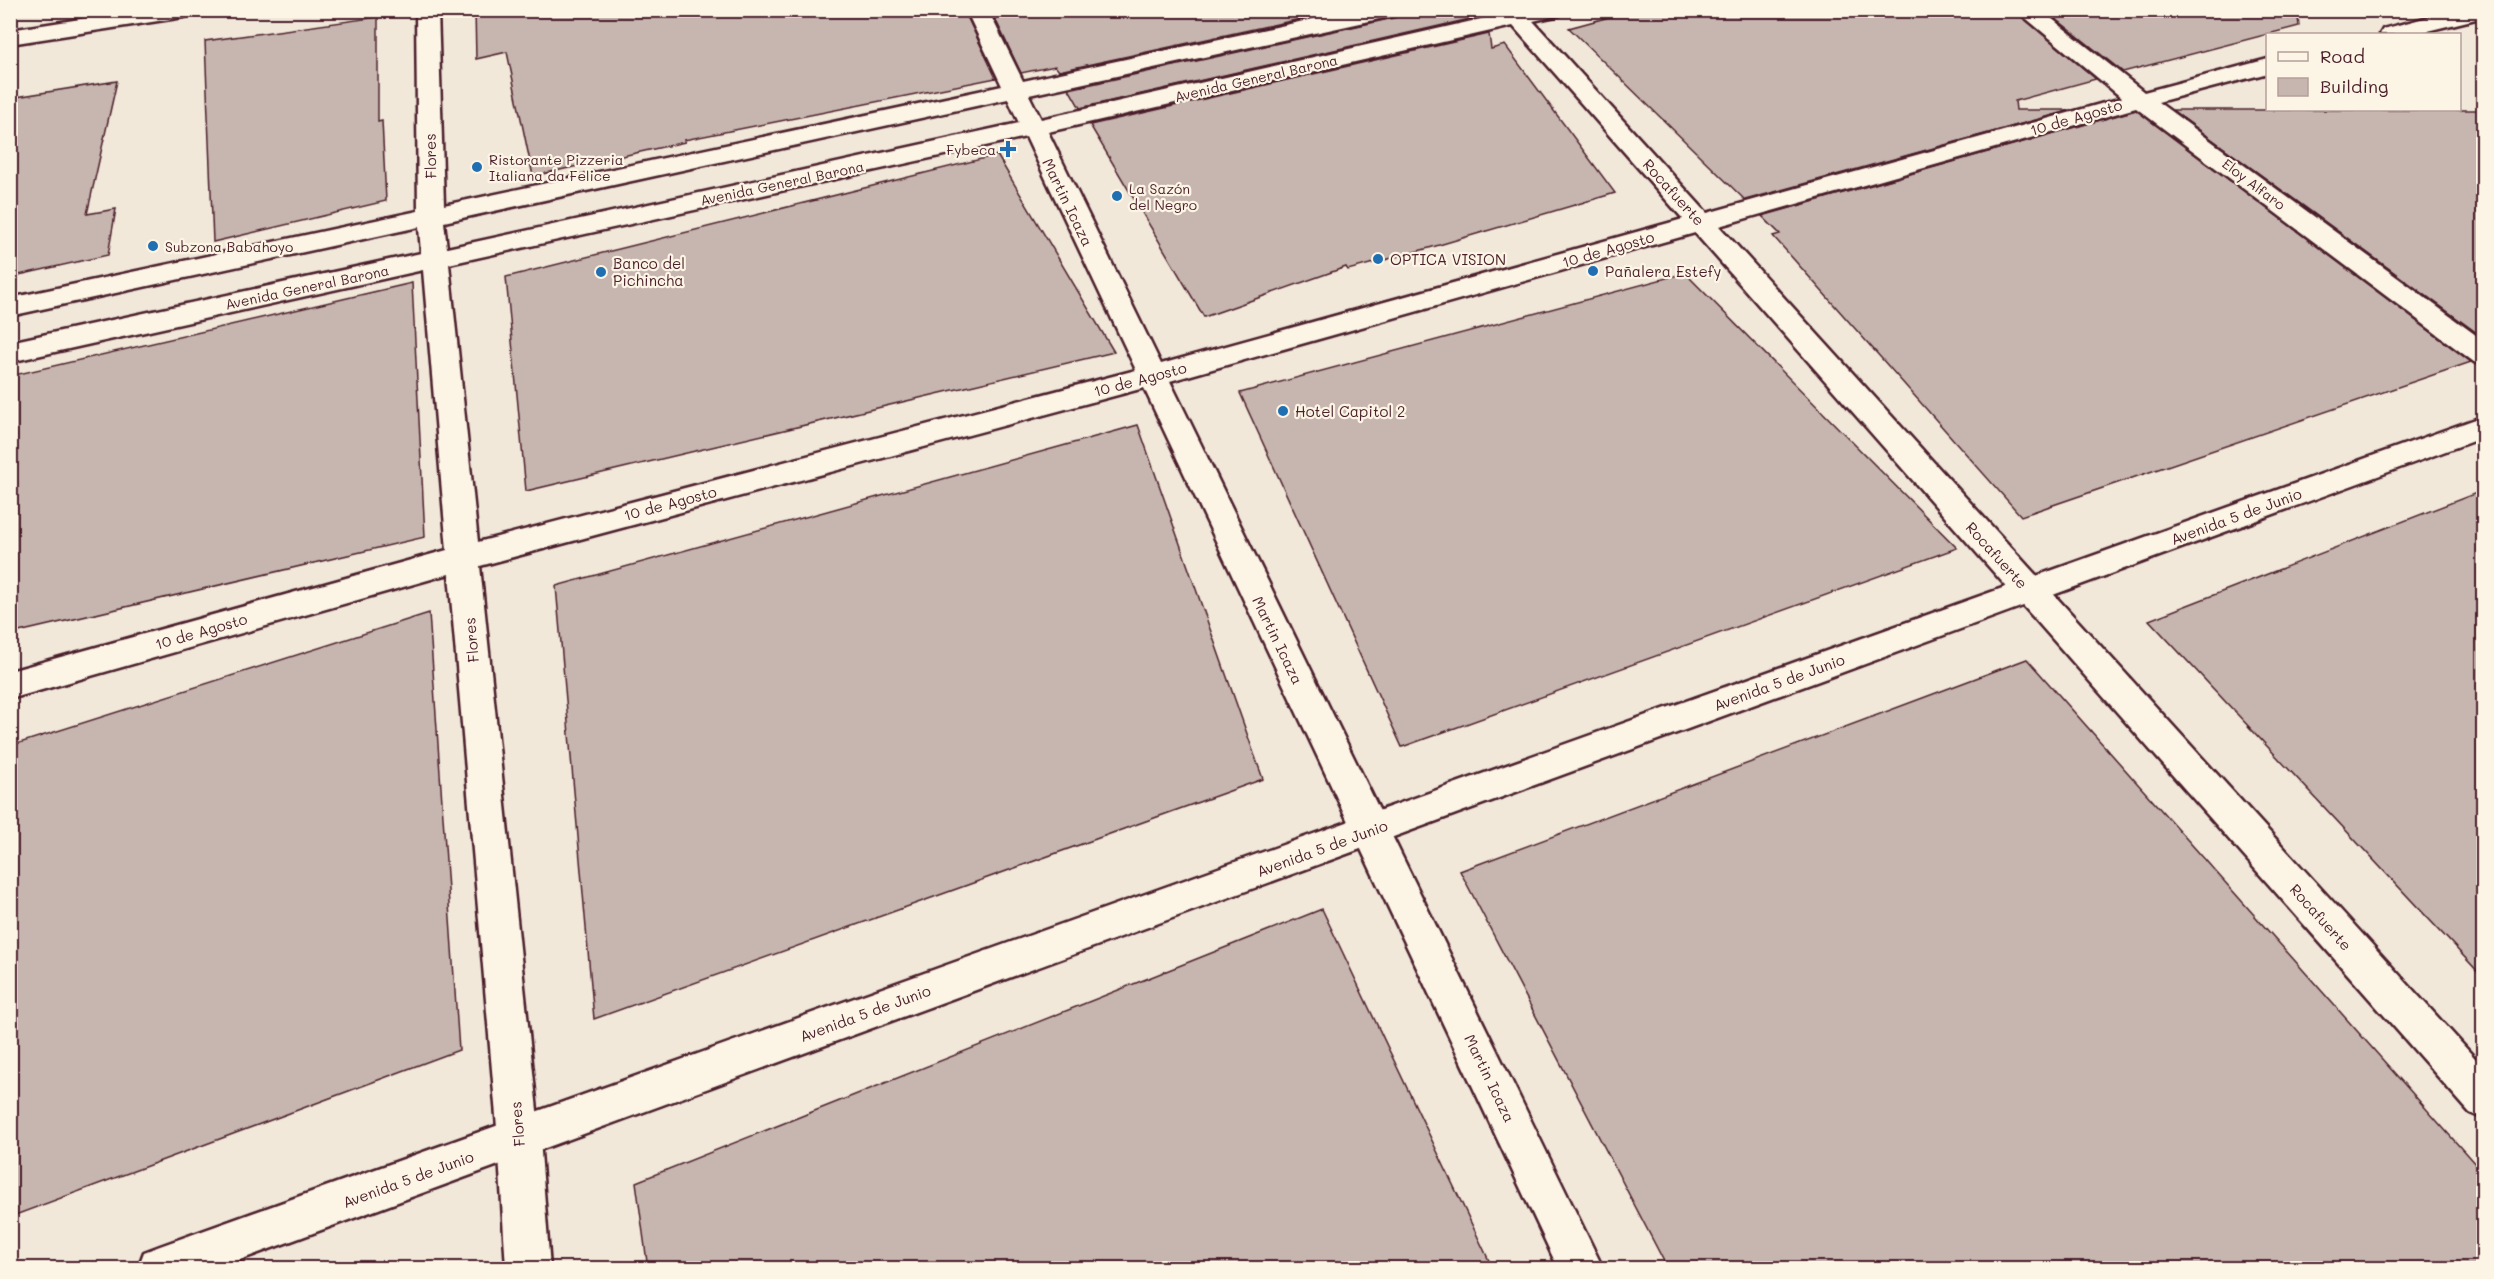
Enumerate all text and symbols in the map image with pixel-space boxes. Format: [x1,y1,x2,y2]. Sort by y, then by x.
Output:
legend [2266,33,2461,111]
text: Road [2320,44,2365,68]
street label: Avenida General Barona [1173,50,1339,106]
text: Building [2320,74,2388,98]
street label: 10 de Agosto [2028,94,2125,140]
street label: Flores [420,133,440,179]
place label: Fybeca [946,140,996,159]
marker: Fybeca [1001,142,1015,156]
place label: Ristorante Pizzeria Italiana da Felice [489,150,623,185]
street label: Rocafuerte [1639,154,1709,230]
street label: Eloy Alfaro [2219,154,2289,214]
street label: Martin Icaza [1038,155,1098,249]
street label: Avenida General Barona [698,156,866,210]
marker: Ristorante Pizzeria Italiana da Felice [470,160,484,174]
place label: La Sazón del Negro [1129,179,1197,214]
marker: La Sazón del Negro [1110,189,1124,203]
street label: 10 de Agosto [1560,226,1657,272]
place label: Subzona Babahoyo [165,237,293,256]
marker: Subzona Babahoyo [146,239,160,253]
place label: OPTICA VISION [1390,249,1506,269]
marker: OPTICA VISION [1371,252,1385,266]
place label: Banco del Pichincha [613,253,685,290]
street label: Avenida General Barona [223,260,391,314]
place label: Pañalera Estefy [1605,261,1721,281]
marker: Pañalera Estefy [1586,264,1600,278]
marker: Banco del Pichincha [594,265,608,279]
street label: 10 de Agosto [1091,357,1189,401]
place label: Hotel Capitol 2 [1295,401,1405,421]
marker: Hotel Capitol 2 [1276,404,1290,418]
street label: 10 de Agosto [621,481,719,525]
street label: Avenida 5 de Junio [2168,483,2304,549]
street label: Rocafuerte [1962,517,2032,593]
street label: Martin Icaza [1248,593,1308,687]
street label: 10 de Agosto [153,608,250,654]
street label: Flores [459,617,483,663]
street label: Avenida 5 de Junio [1711,649,1847,715]
street label: Avenida 5 de Junio [1254,815,1390,881]
street label: Rocafuerte [2286,879,2356,955]
street label: Avenida 5 de Junio [797,980,933,1046]
street label: Martin Icaza [1460,1031,1520,1125]
street label: Flores [505,1101,529,1147]
street label: Avenida 5 de Junio [340,1146,476,1212]

